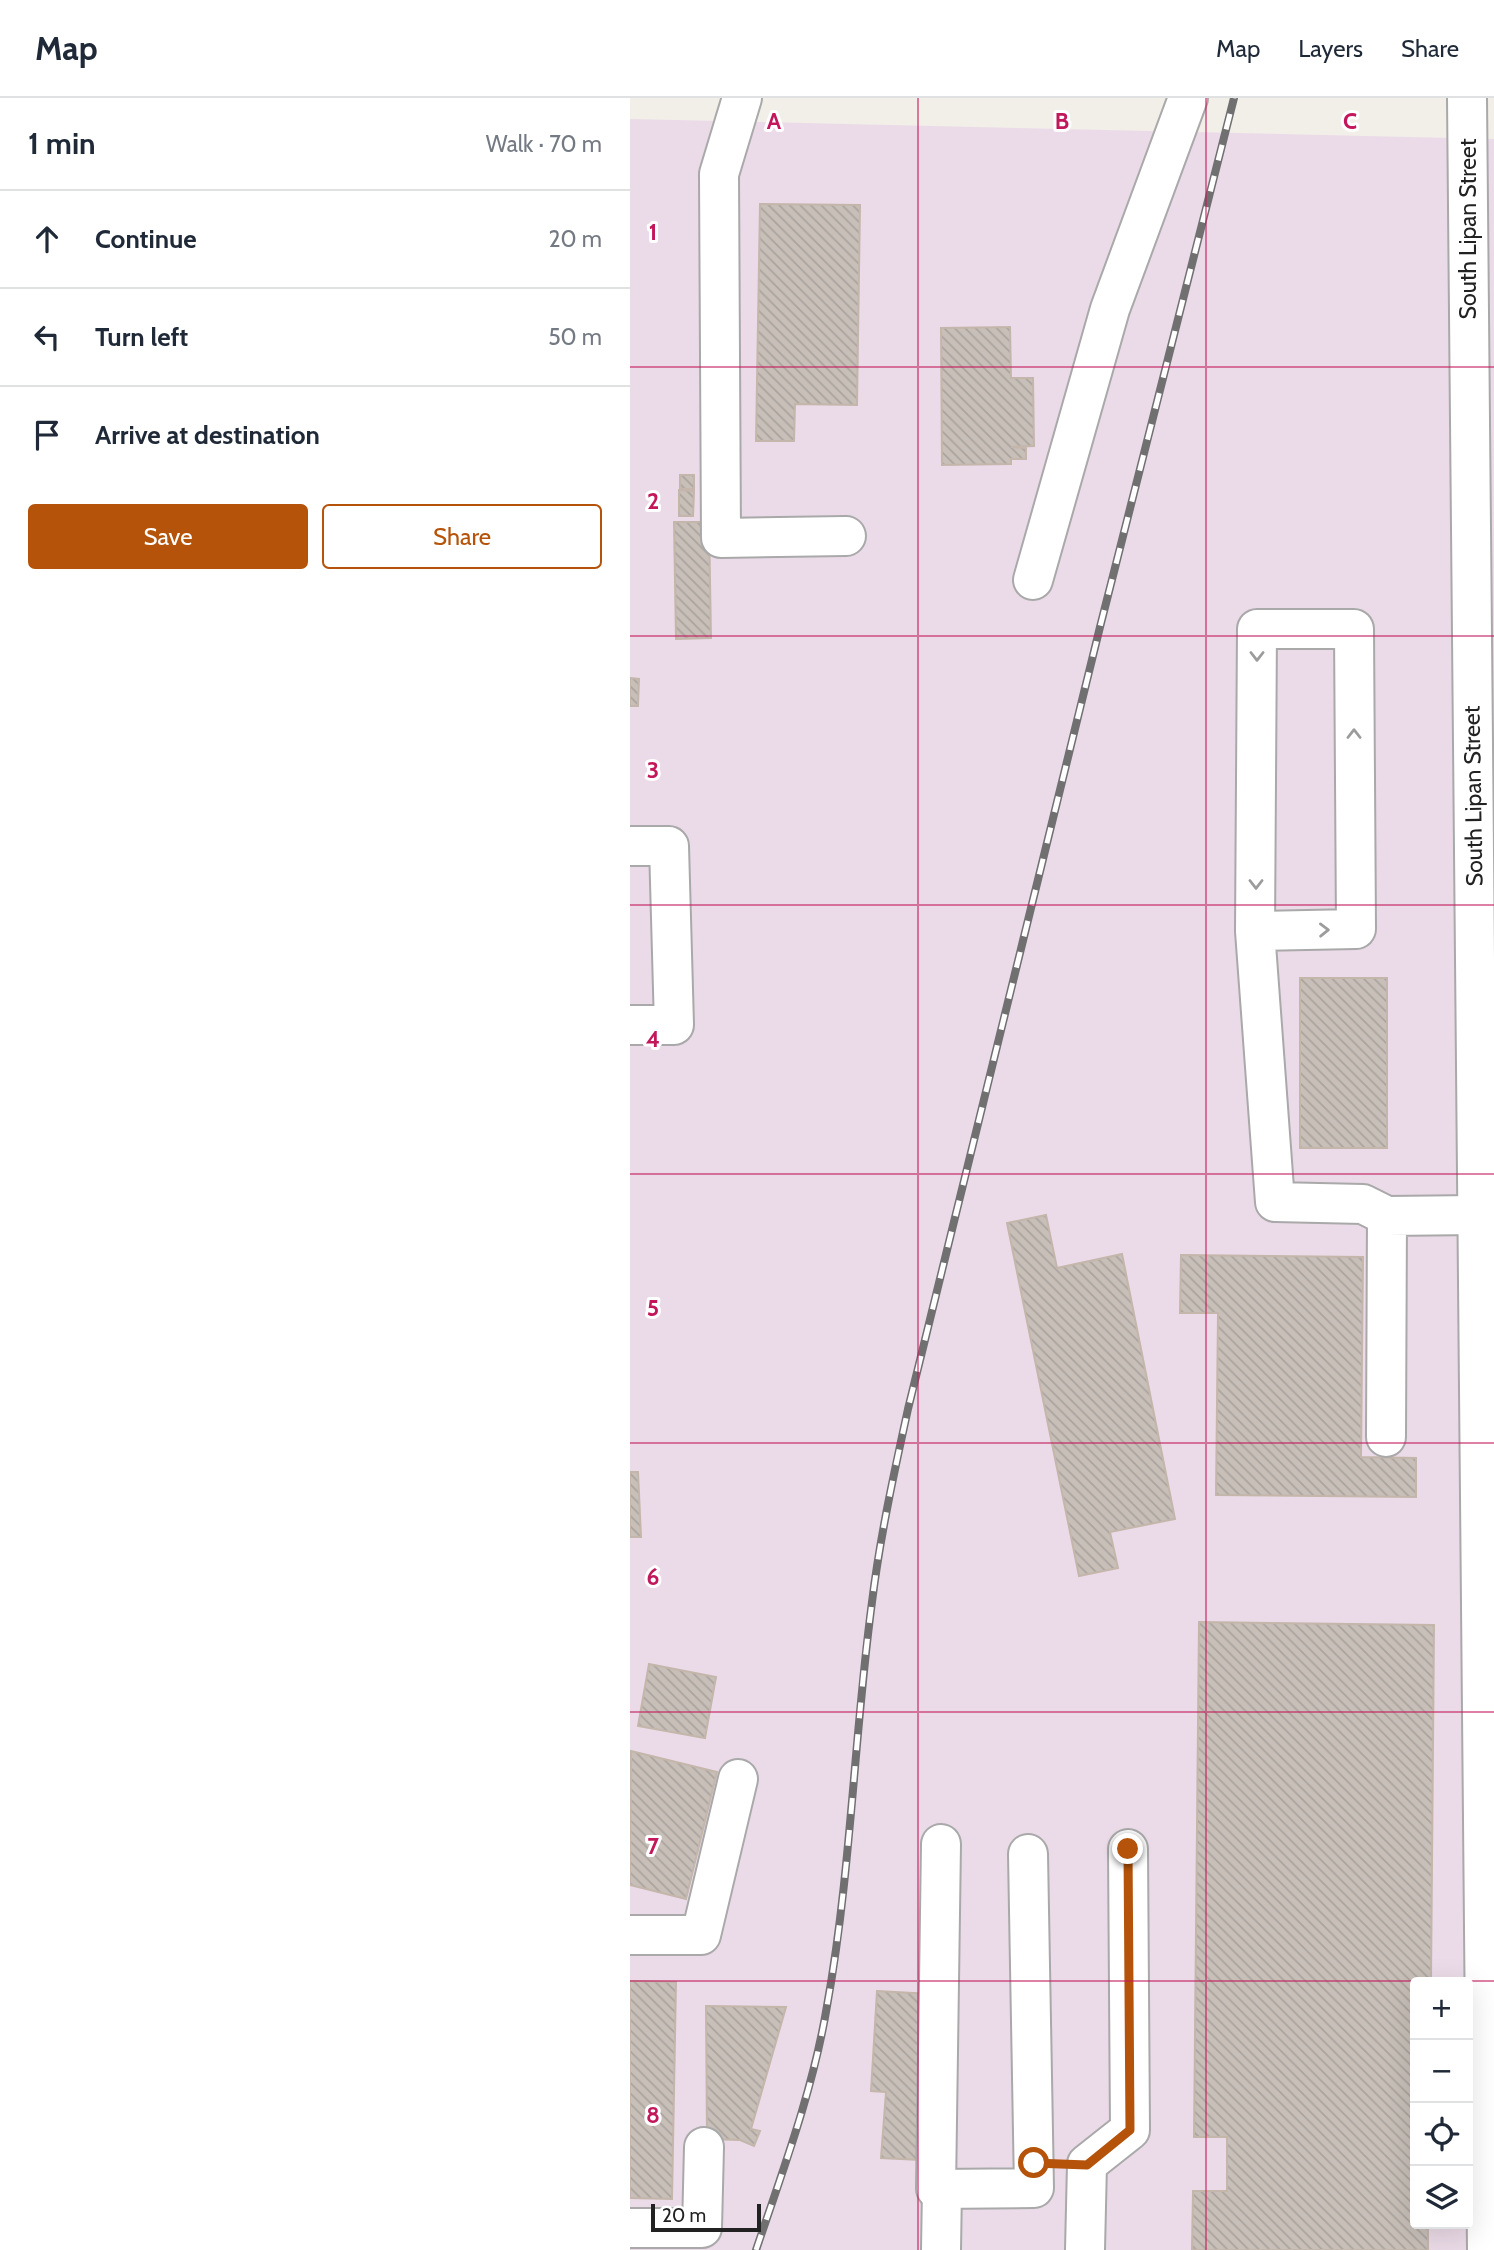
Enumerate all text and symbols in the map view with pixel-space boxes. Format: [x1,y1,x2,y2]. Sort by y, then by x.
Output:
text: Map [35,28,98,68]
text: Map [1216,34,1260,63]
text: Layers [1298,34,1363,63]
text: Share [1401,34,1459,63]
text: A [767,107,782,135]
text: B [1055,107,1069,135]
text: C [1343,107,1357,135]
text: 1 min [28,125,96,162]
text: Walk · 70 m [486,130,602,158]
street label: South Lipan Street [1454,138,1482,319]
text: 1 [649,218,657,246]
icon: ahead [28,220,66,258]
text: Continue [95,223,197,255]
text: 20 m [549,225,602,253]
icon: left [28,318,66,356]
text: Turn left [95,321,188,353]
text: 50 m [548,323,602,351]
icon: arrive [28,416,66,454]
text: Arrive at destination [95,419,320,451]
text: 2 [647,487,659,515]
button: Save [28,504,308,569]
button: Share [322,504,602,569]
one-way arrow [1249,651,1265,662]
street label: South Lipan Street [1457,705,1489,887]
one-way arrow [1346,728,1362,738]
text: 3 [647,756,659,784]
one-way arrow [1248,879,1264,889]
one-way arrow [1319,922,1329,938]
text: 4 [646,1025,660,1053]
text: 5 [647,1294,659,1322]
text: 6 [647,1563,659,1591]
text: 7 [647,1832,659,1860]
route end [1112,1833,1143,1864]
map controls [1410,1977,1473,2229]
button: + [1410,1977,1473,2040]
button: − [1410,2040,1473,2103]
text: 8 [646,2101,660,2129]
button: locate [1410,2103,1473,2166]
route start [1018,2147,1049,2178]
button: layers [1410,2166,1473,2229]
scale bar [651,2201,761,2233]
text: 20 m [662,2204,706,2227]

